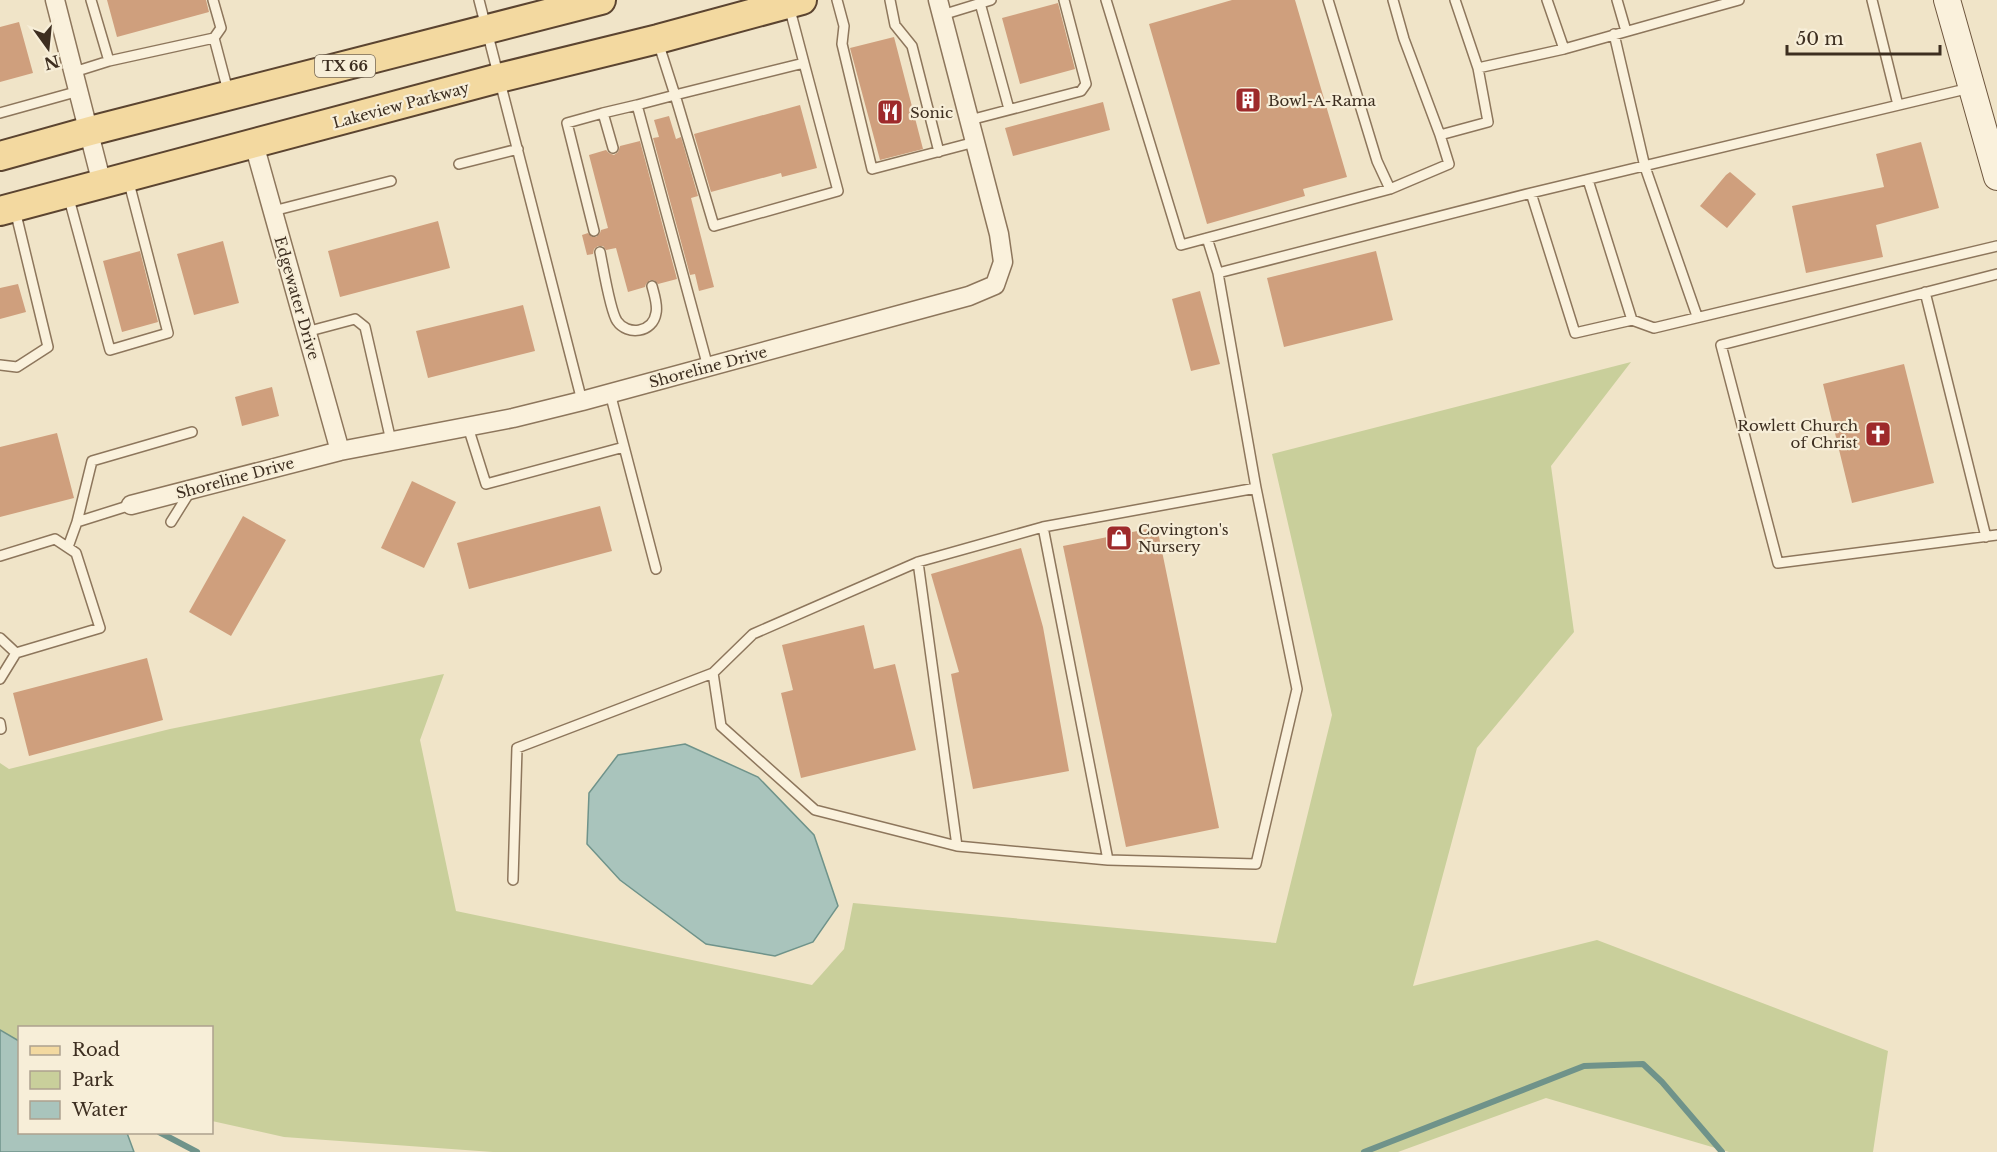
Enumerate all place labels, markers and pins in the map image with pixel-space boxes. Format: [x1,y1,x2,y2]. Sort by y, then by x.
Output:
building icon: Bowl-A-Rama [1233,85,1263,115]
place label: Bowl-A-Rama [1268,91,1377,110]
restaurant icon: Sonic [875,97,905,127]
place label: Sonic [910,103,953,122]
place label: Rowlett Church of Christ [1737,416,1858,452]
church icon: Rowlett Church of Christ [1863,419,1893,449]
place label: Covington's Nursery [1138,520,1229,556]
shop icon: Covington's Nursery [1104,523,1134,553]

